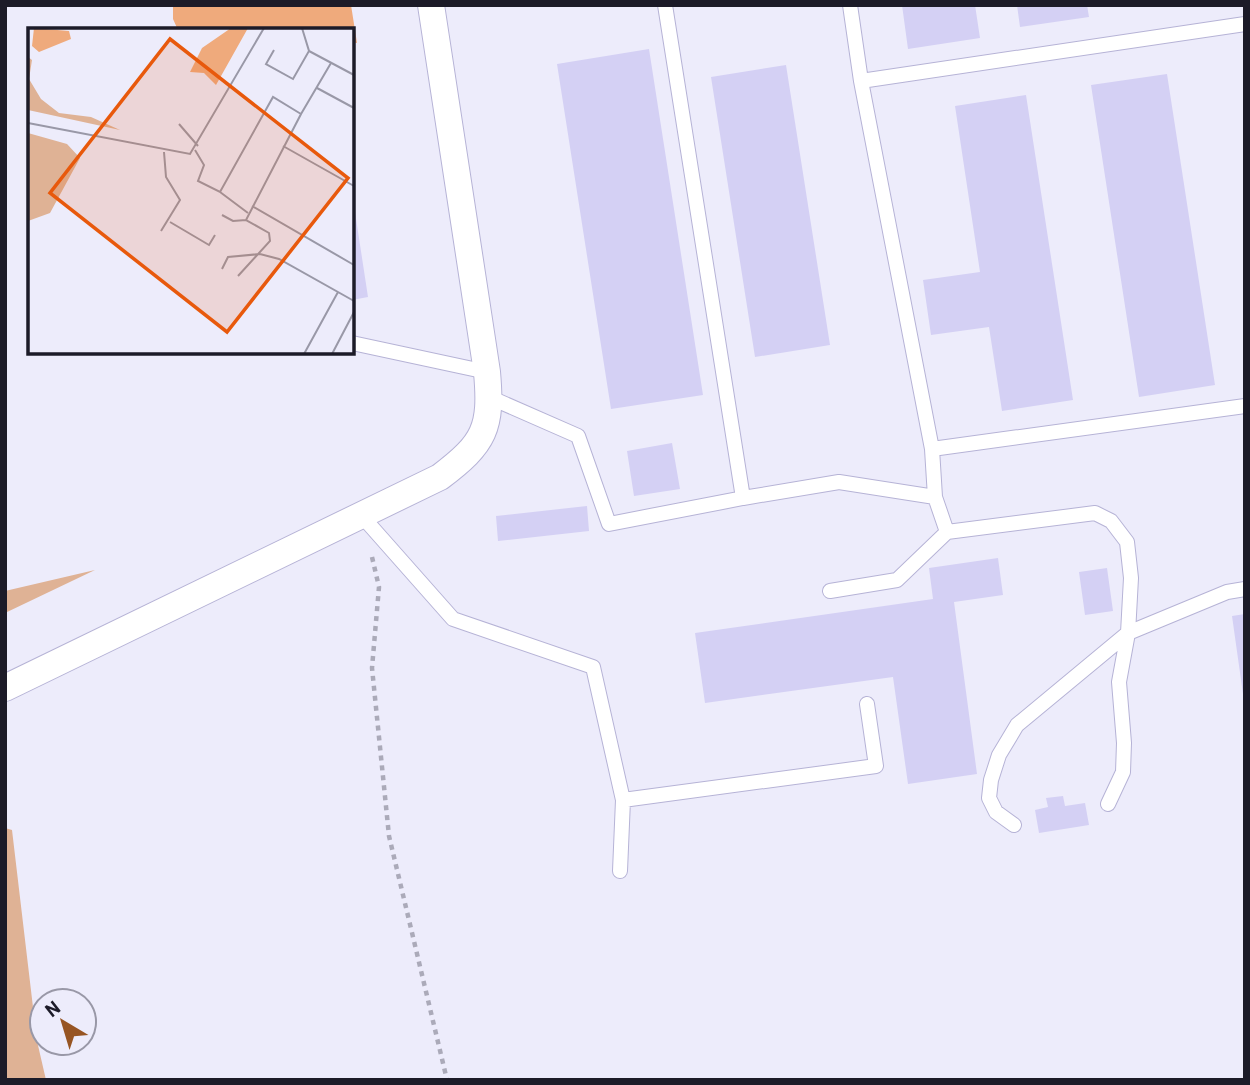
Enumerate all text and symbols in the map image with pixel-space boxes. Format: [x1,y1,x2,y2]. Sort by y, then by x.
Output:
inset map [28,28,354,354]
north arrow [28,987,98,1057]
text: N [40,995,64,1021]

